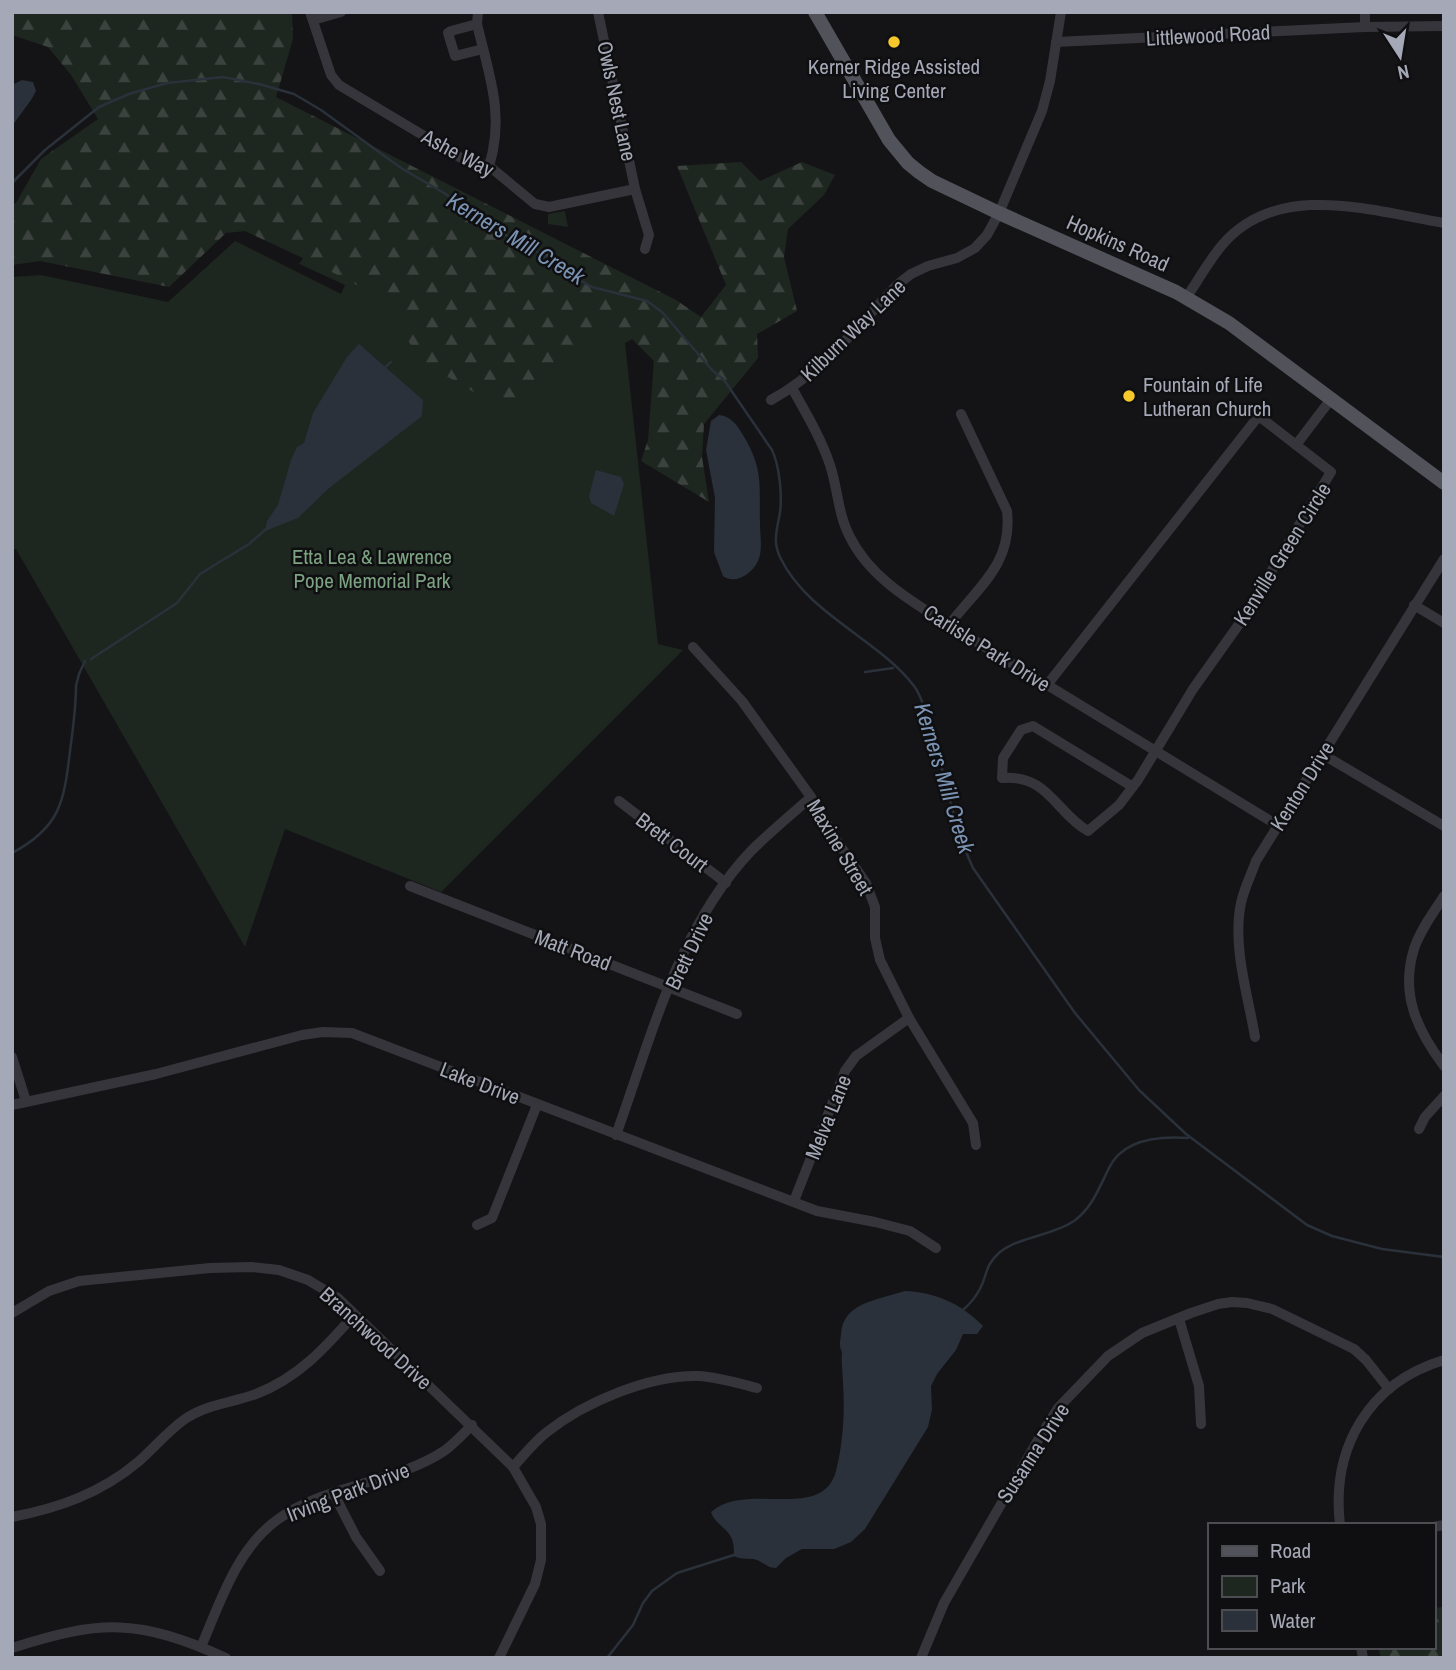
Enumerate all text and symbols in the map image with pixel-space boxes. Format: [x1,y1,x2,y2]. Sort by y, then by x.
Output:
street label: Littlewood Road [1145,17,1271,53]
north arrow [1365,21,1435,91]
marker: Kerner Ridge Assisted Living Center [886,34,902,50]
street label: Owls Nest Lane [590,39,644,163]
place label: Kerner Ridge Assisted Living Center [808,52,980,105]
text: N [1395,59,1412,87]
street label: Ashe Way [416,121,500,184]
water label: Kerners Mill Creek [441,185,592,292]
street label: Hopkins Road [1062,208,1174,278]
street label: Kilburn Way Lane [794,272,912,388]
place label: Fountain of Life Lutheran Church [1143,370,1271,423]
marker: Fountain of Life Lutheran Church [1121,388,1137,404]
street label: Kenville Green Circle [1226,477,1338,631]
park label: Etta Lea & Lawrence Pope Memorial Park [292,542,452,595]
street label: Carlisle Park Drive [918,597,1056,699]
water label: Kerners Mill Creek [907,699,983,859]
street label: Kenton Drive [1263,736,1341,836]
street label: Maxine Street [800,794,880,901]
street label: Brett Court [630,805,714,879]
street label: Brett Drive [658,908,720,994]
street label: Matt Road [531,922,615,978]
street label: Lake Drive [436,1055,524,1111]
street label: Melva Lane [798,1070,858,1164]
street label: Branchwood Drive [314,1280,438,1396]
street label: Susanna Drive [990,1397,1076,1509]
street label: Irving Park Drive [282,1455,414,1529]
legend [1208,1523,1435,1649]
text: Road [1270,1536,1311,1565]
text: Park [1270,1571,1306,1600]
text: Water [1270,1606,1316,1635]

